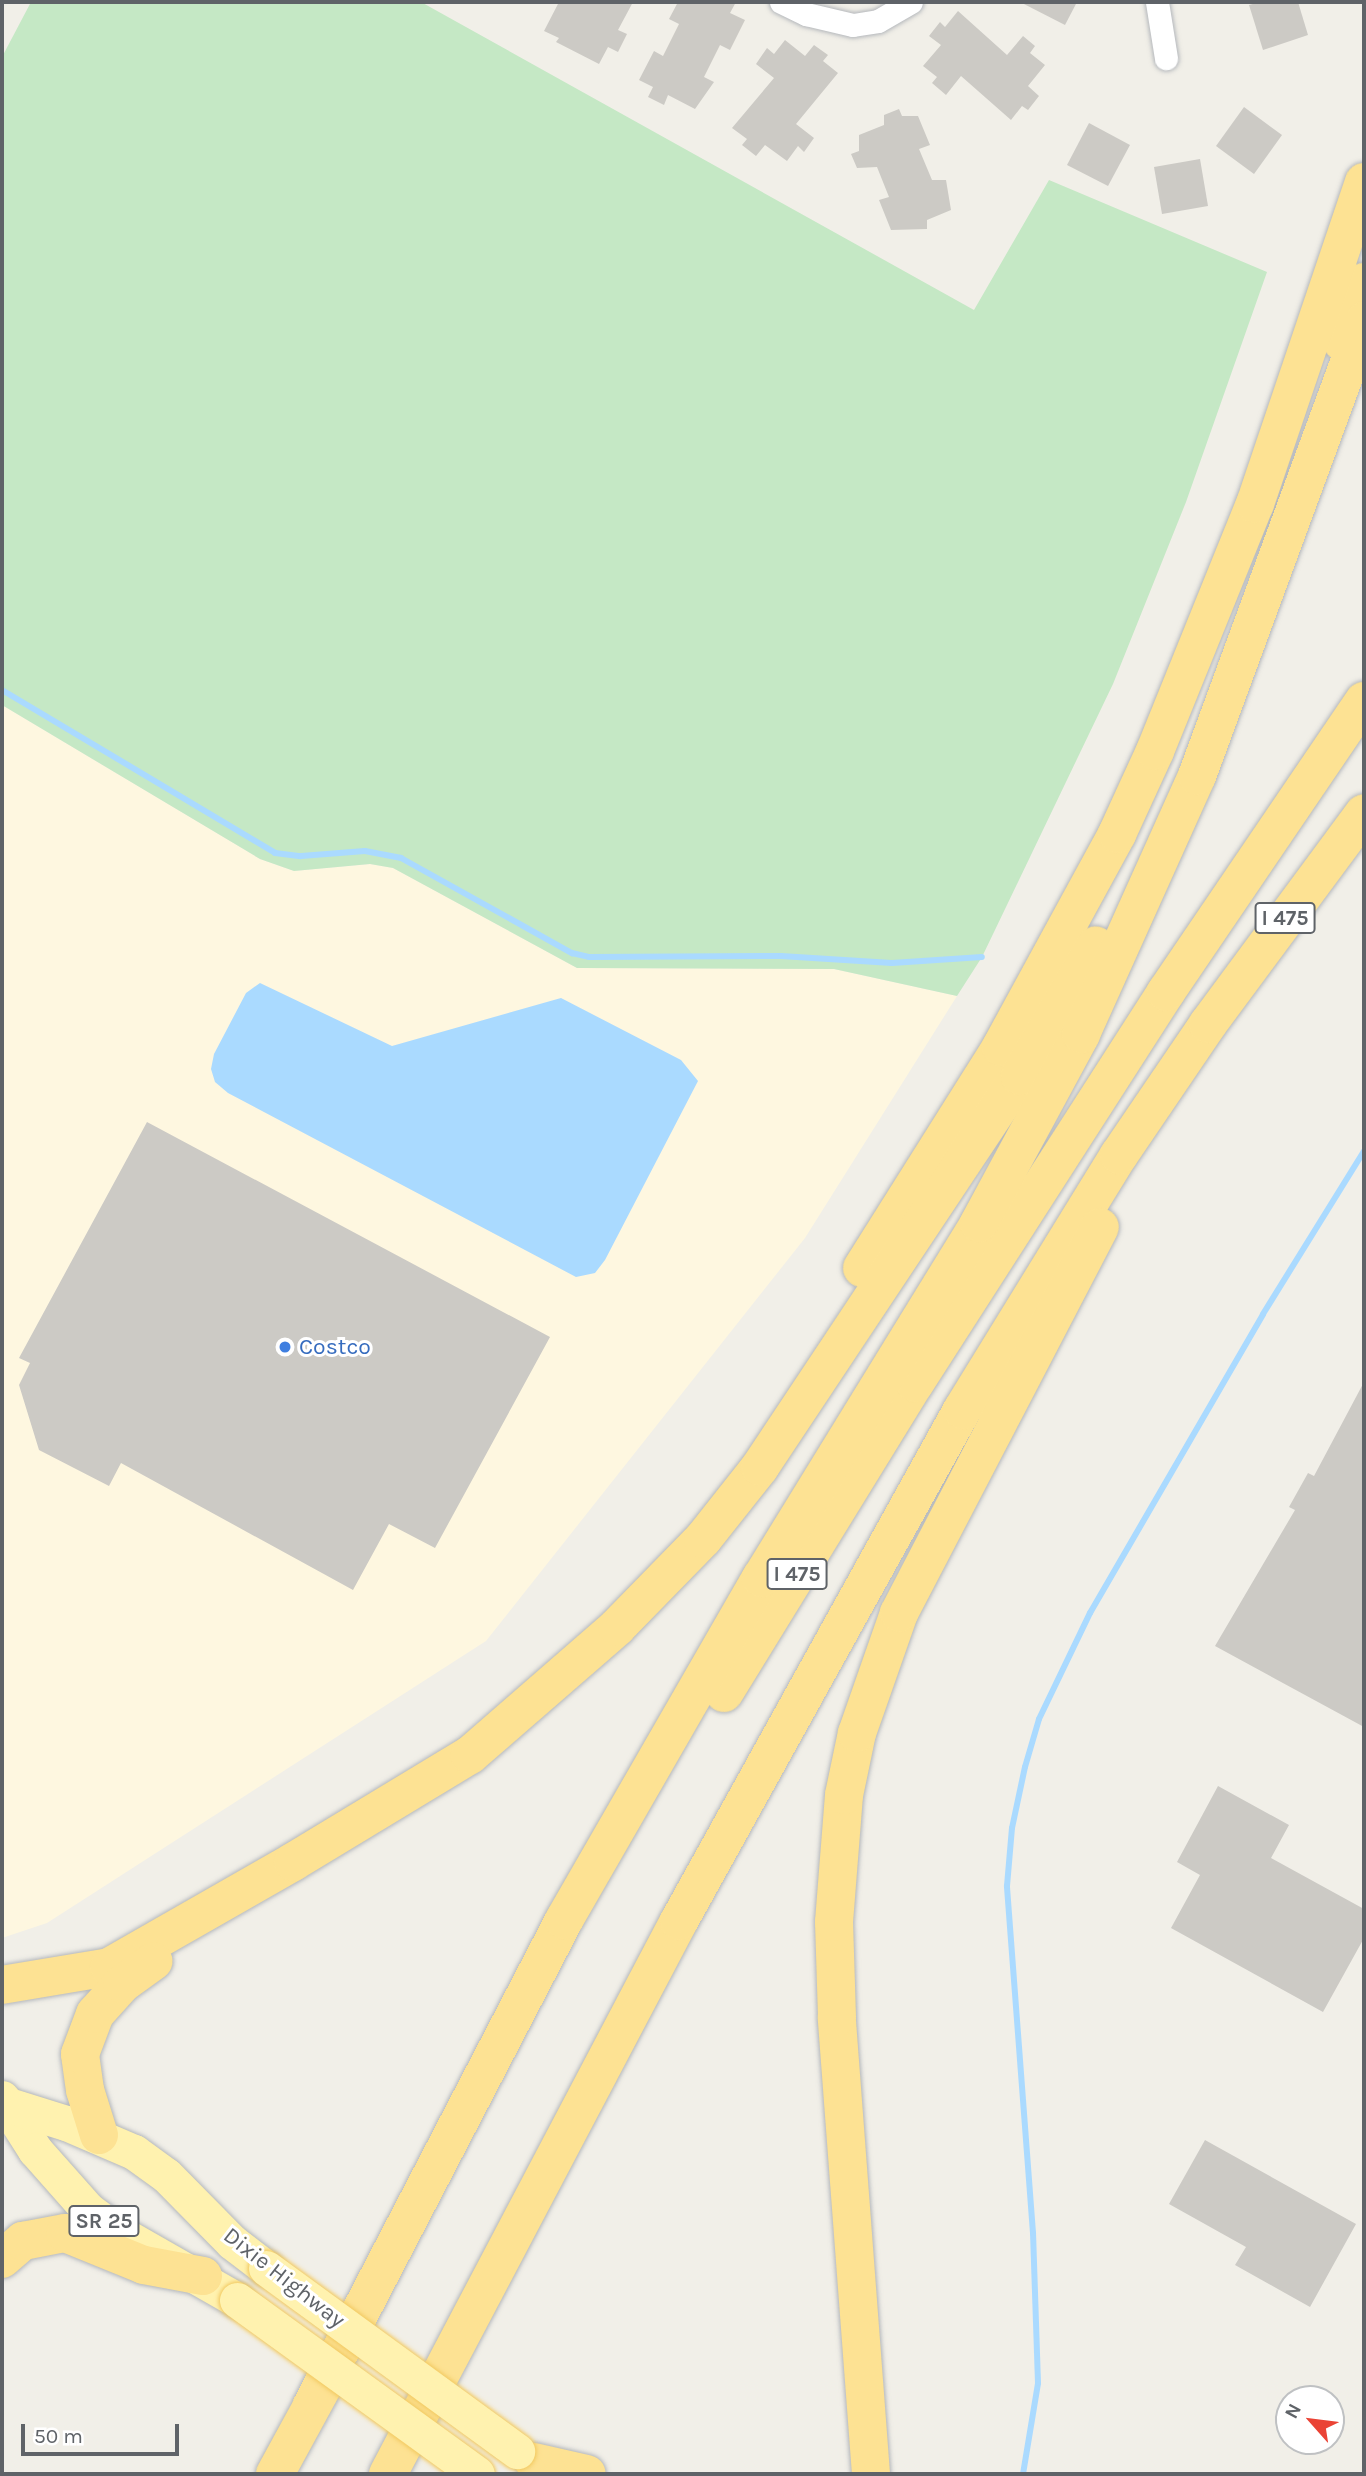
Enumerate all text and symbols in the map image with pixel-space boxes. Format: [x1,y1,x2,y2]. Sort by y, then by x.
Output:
road number: I 475 [1254,900,1316,936]
place label: Costco [299,1333,371,1361]
marker: Costco [277,1339,293,1355]
road number: I 475 [766,1556,828,1592]
road number: SR 25 [67,2204,141,2238]
street label: Dixie Highway [218,2222,350,2334]
north arrow [1275,2385,1345,2455]
text: N [1280,2400,1306,2422]
scale bar [24,2410,182,2454]
text: 50 m [34,2424,83,2448]

